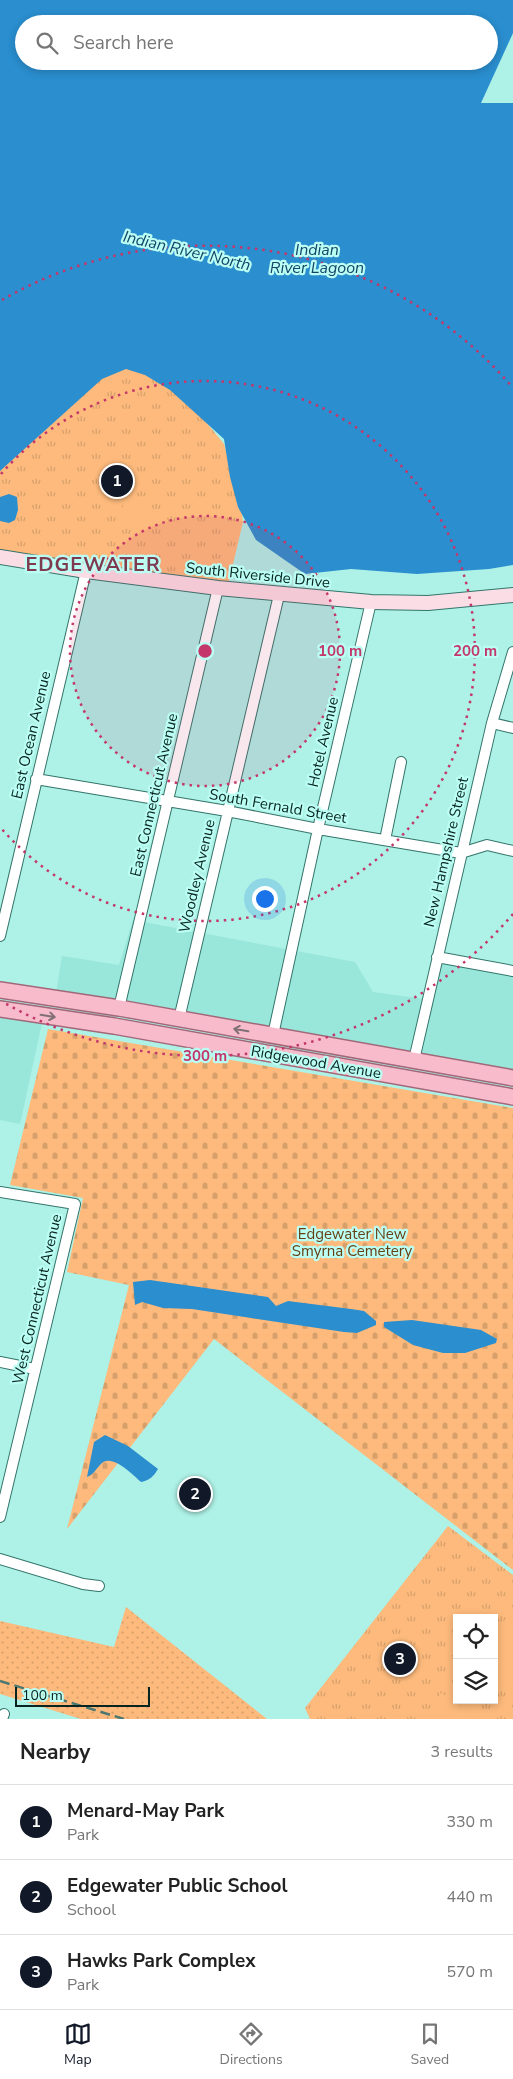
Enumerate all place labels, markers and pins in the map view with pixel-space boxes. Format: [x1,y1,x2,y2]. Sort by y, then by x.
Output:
pin: 1 [101,462,133,500]
centre of rings [196,642,214,660]
pin: 2 [179,1475,211,1513]
pin: 3 [384,1640,416,1678]

